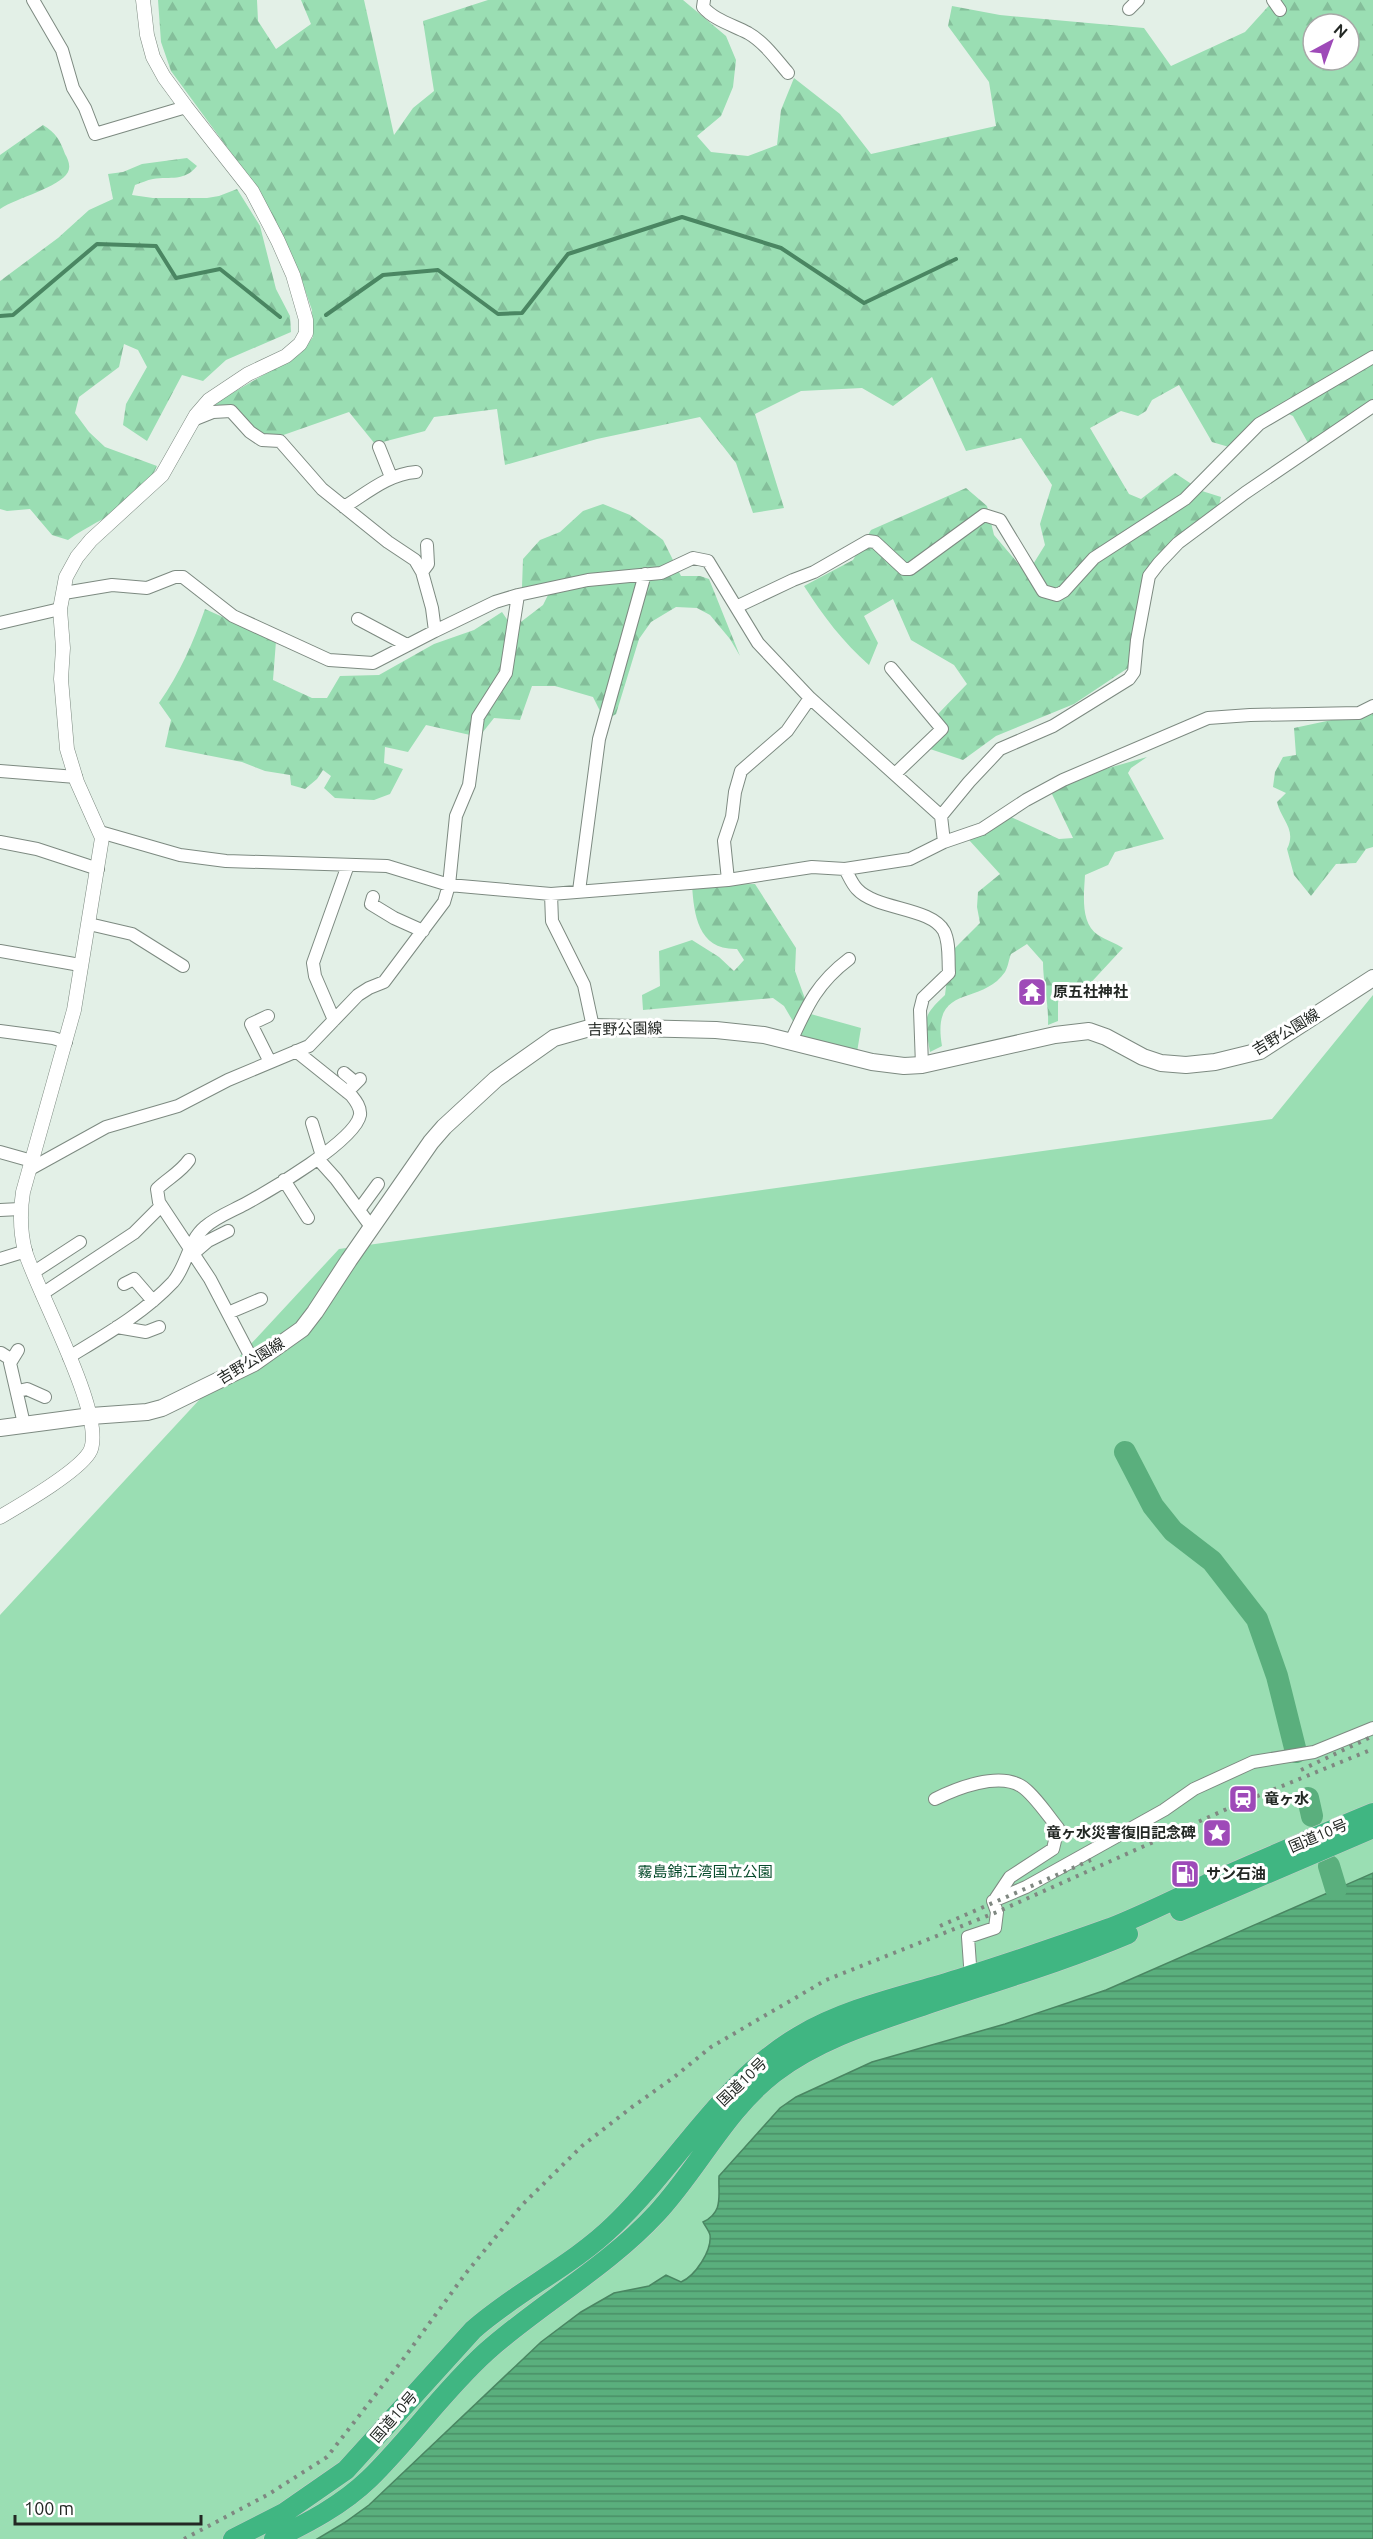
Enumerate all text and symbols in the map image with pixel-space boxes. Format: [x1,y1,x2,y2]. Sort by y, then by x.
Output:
north arrow [1301,12,1361,72]
text: N [1330,20,1351,41]
temple icon: 原五社神社 [1016,976,1048,1008]
place label: 原五社神社 [1053,983,1128,1000]
street label: 吉野公園線 [1249,1005,1322,1058]
street label: 吉野公園線 [587,1019,663,1038]
street label: 吉野公園線 [214,1334,287,1387]
station icon: 竜ヶ水 [1227,1783,1259,1815]
place label: 竜ヶ水 [1264,1790,1309,1807]
street label: 国道10号 [1286,1816,1350,1855]
place icon: 竜ヶ水災害復旧記念碑 [1201,1817,1233,1849]
place label: 竜ヶ水災害復旧記念碑 [1046,1824,1196,1841]
fuel station icon: サン石油 [1169,1858,1201,1890]
park label: 霧島錦江湾国立公園 [637,1863,773,1880]
place label: サン石油 [1206,1865,1266,1882]
street label: 国道10号 [713,2054,770,2109]
street label: 国道10号 [367,2388,420,2446]
scale bar [15,2488,201,2526]
text: 100 m [24,2498,74,2518]

